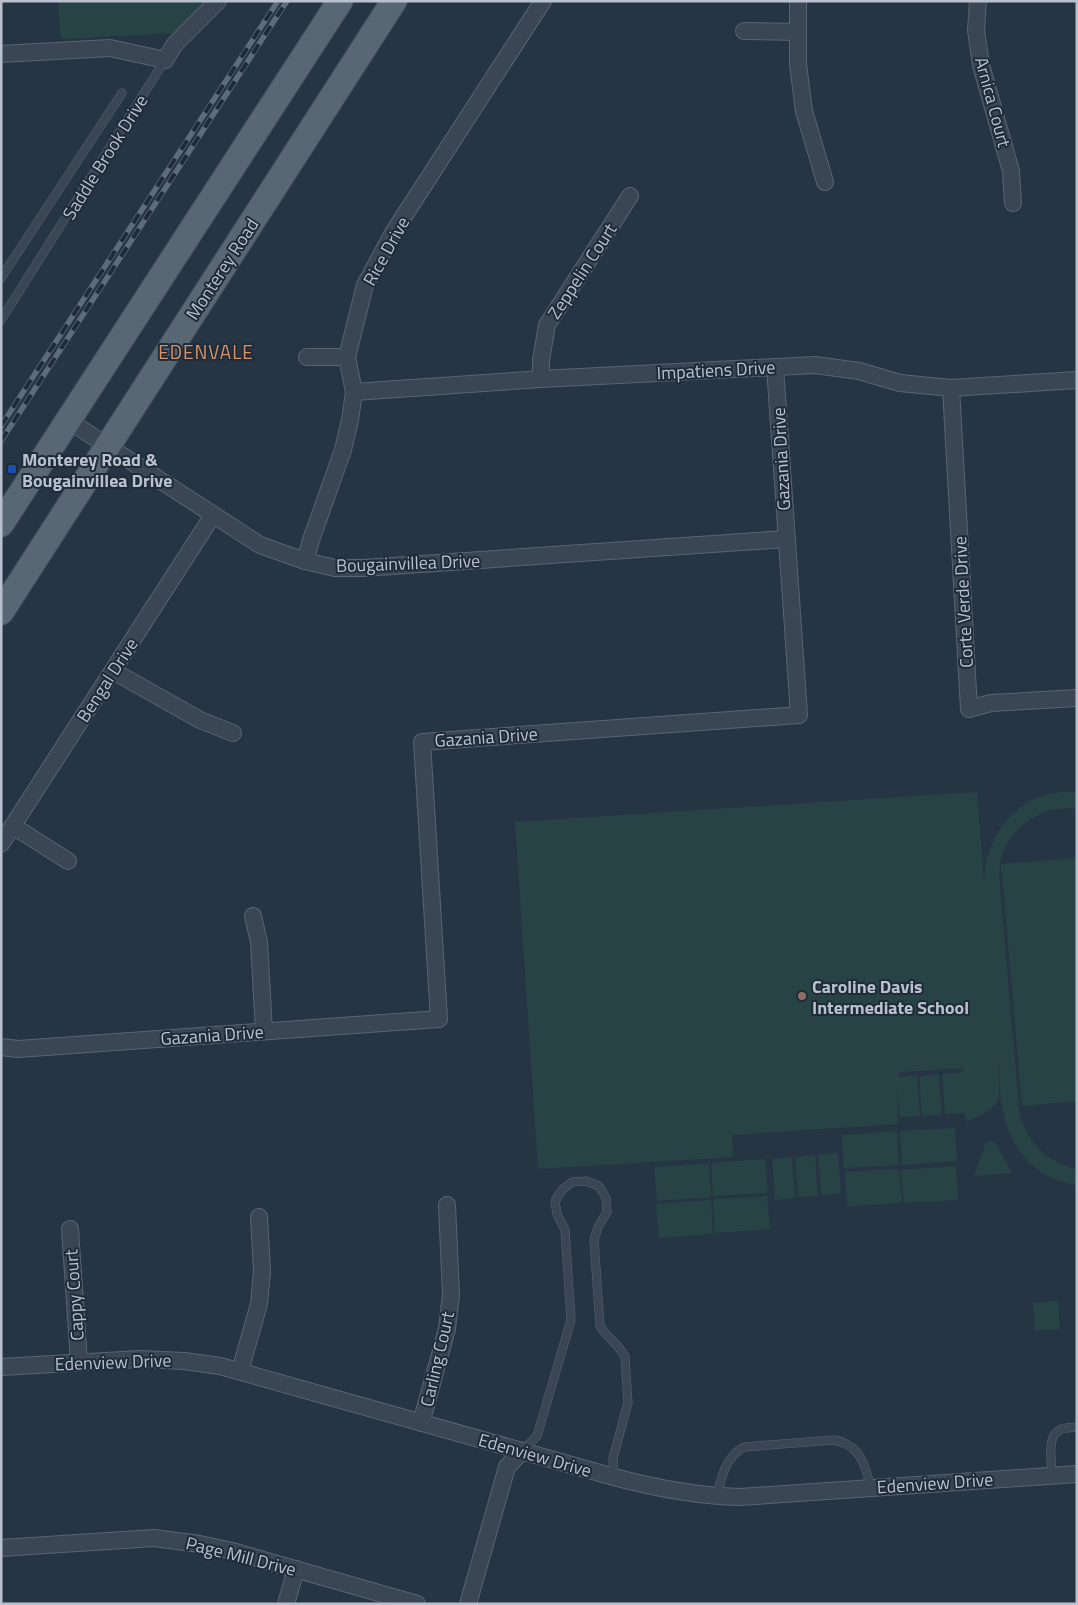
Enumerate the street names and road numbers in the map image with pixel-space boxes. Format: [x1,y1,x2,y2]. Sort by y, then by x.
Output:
street label: Arnica Court [968,54,1018,151]
street label: Saddle Brook Drive [56,89,154,225]
street label: Rice Drive [356,212,416,290]
street label: Monterey Road [179,213,265,325]
street label: Zeppelin Court [541,217,624,324]
street label: Impatiens Drive [656,353,776,387]
street label: Gazania Drive [765,407,797,511]
street label: Corte Verde Drive [946,536,980,668]
street label: Bougainvillea Drive [335,547,481,579]
street label: Bengal Drive [70,633,144,727]
street label: Gazania Drive [434,720,538,754]
street label: Gazania Drive [160,1018,264,1052]
street label: Cappy Court [57,1248,91,1342]
street label: Carling Court [413,1308,461,1409]
street label: Edenview Drive [54,1346,172,1378]
street label: Edenview Drive [475,1426,595,1484]
street label: Edenview Drive [876,1465,994,1501]
street label: Page Mill Drive [183,1529,299,1583]

